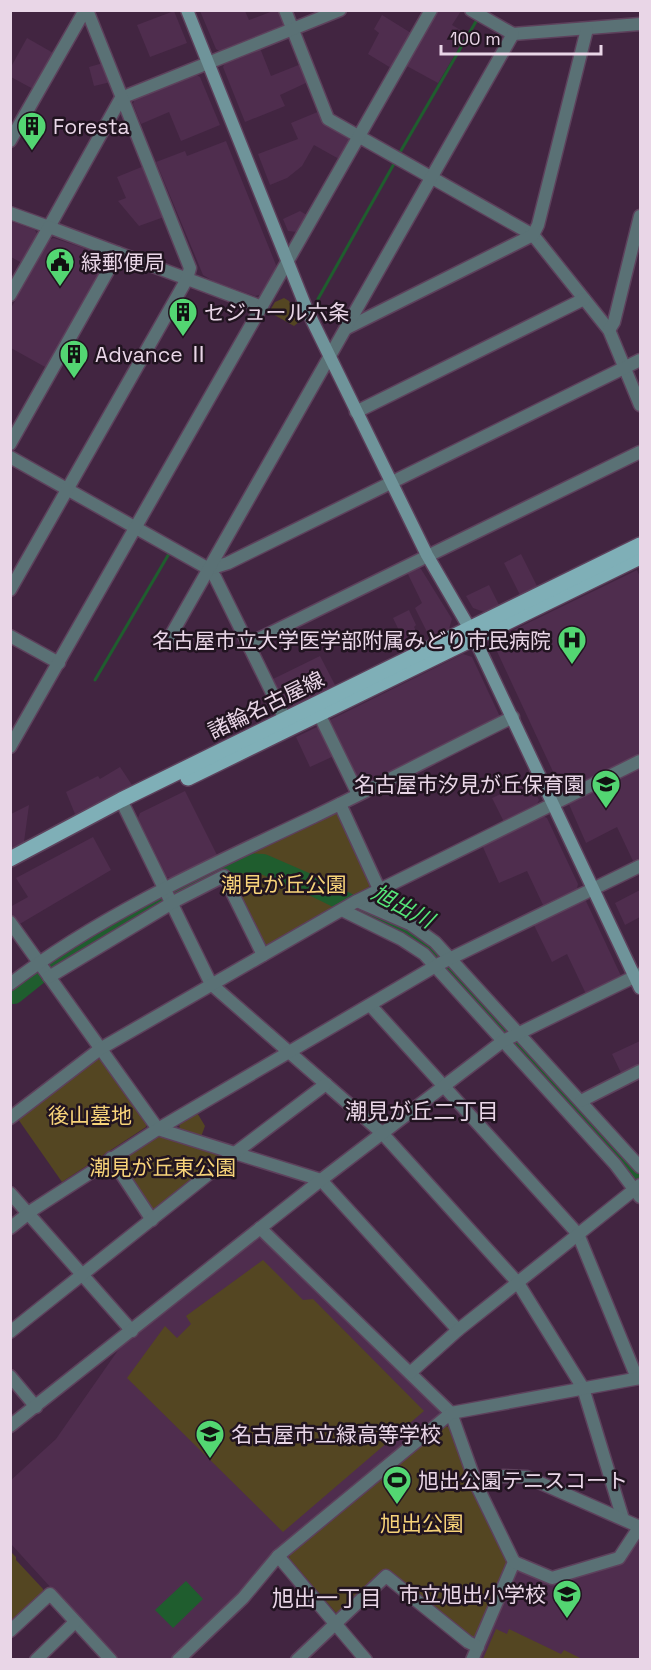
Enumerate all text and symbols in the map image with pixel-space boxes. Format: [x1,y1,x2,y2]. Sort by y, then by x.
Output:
scale bar [441,18,602,56]
text: 100 m [450,27,501,50]
building icon: Foresta [16,110,48,152]
place label: Foresta [53,113,130,140]
public building icon: 緑郵便局 [44,246,76,288]
place label: 緑郵便局 [81,249,165,276]
building icon: セジュール六条 [167,296,199,338]
place label: セジュール六条 [204,299,350,326]
building icon: Advance Ⅱ [58,338,90,380]
place label: Advance Ⅱ [95,341,209,368]
hospital icon: 名古屋市立大学医学部附属みどり市民病院 [556,624,588,666]
place label: 名古屋市立大学医学部附属みどり市民病院 [152,627,551,654]
street label: 諸輪名古屋線 [203,665,329,745]
school or university icon: 名古屋市汐見が丘保育園 [590,768,622,810]
place label: 名古屋市汐見が丘保育園 [354,771,585,798]
park label: 潮見が丘公園 [221,871,347,898]
water label: 旭出川 [367,878,440,935]
district label: 潮見が丘二丁目 [345,1097,499,1125]
park label: 後山墓地 [48,1102,132,1129]
park label: 潮見が丘東公園 [90,1154,237,1181]
school or university icon: 名古屋市立緑高等学校 [194,1418,226,1460]
place label: 名古屋市立緑高等学校 [231,1421,441,1448]
sports icon: 旭出公園テニスコート [381,1464,413,1506]
place label: 旭出公園テニスコート [418,1467,628,1494]
park label: 旭出公園 [380,1510,464,1537]
school or university icon: 市立旭出小学校 [551,1578,583,1620]
place label: 市立旭出小学校 [399,1581,546,1608]
district label: 旭出一丁目 [272,1584,382,1612]

